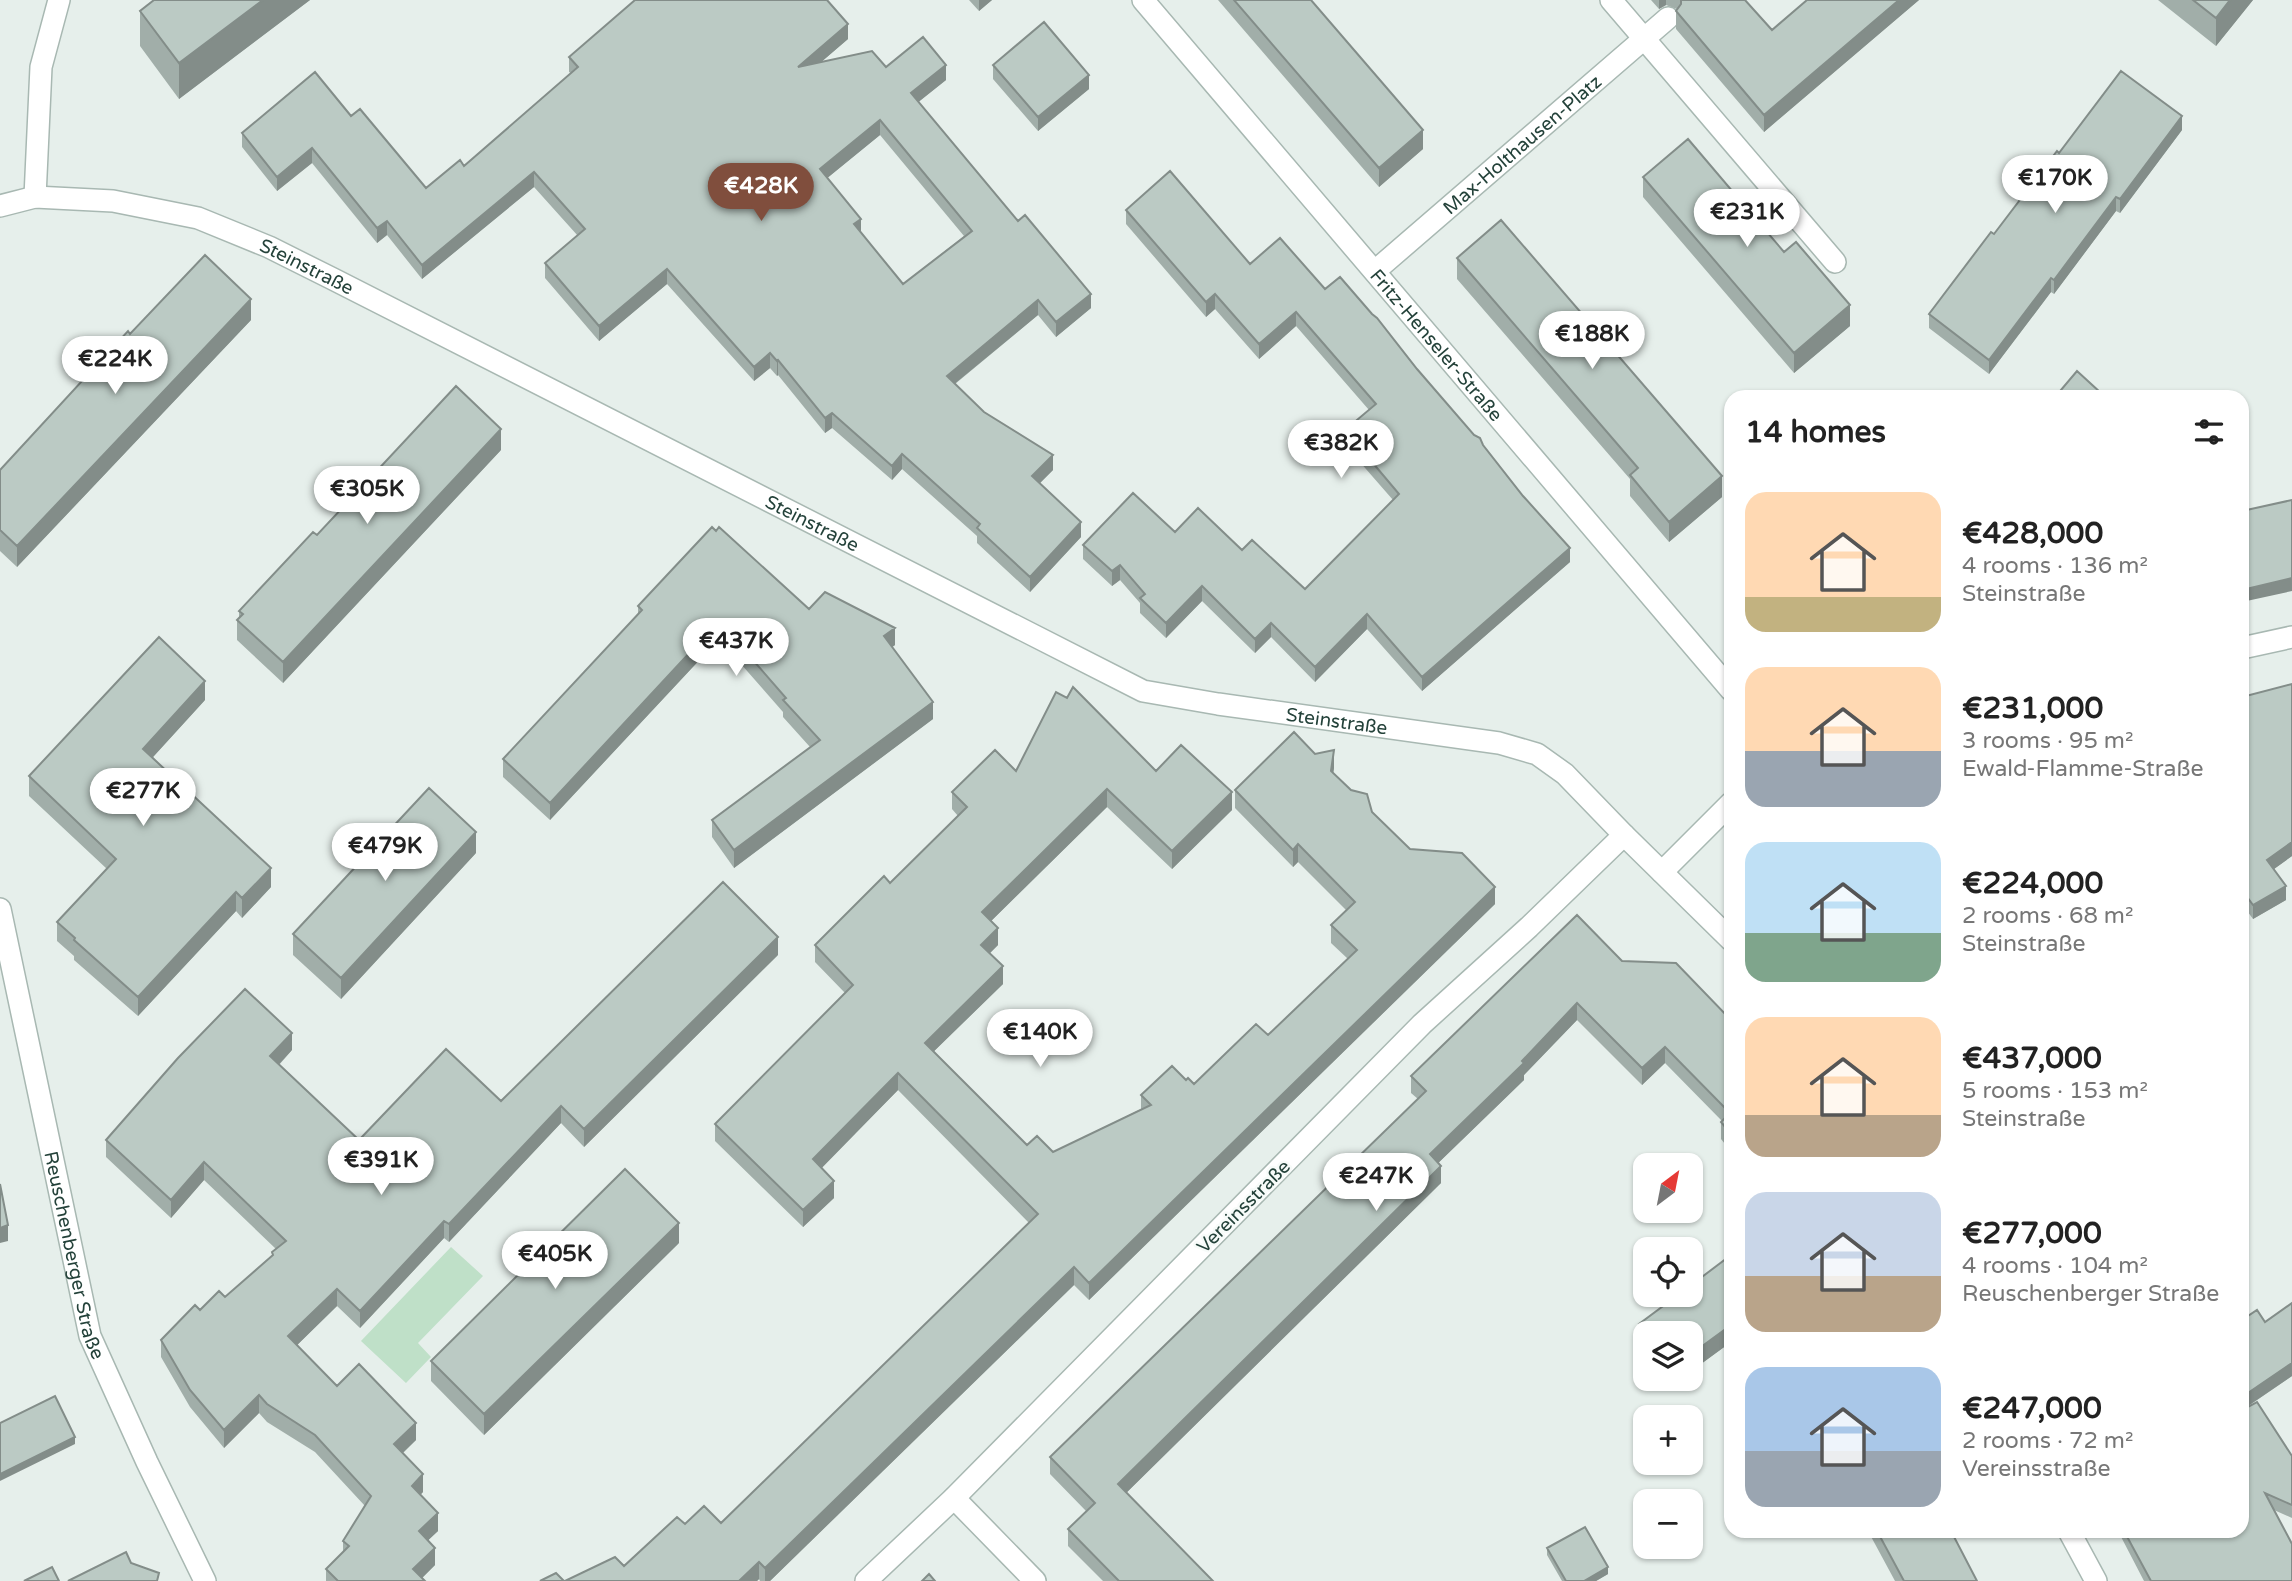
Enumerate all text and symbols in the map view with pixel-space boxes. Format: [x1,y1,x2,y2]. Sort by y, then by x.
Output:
street label: Max-Holthausen-Platz [1439,71,1606,219]
pin: €170K [2006,156,2104,215]
pin: €428K [712,164,810,223]
text: €170K [2018,164,2092,192]
text: €428K [724,172,798,200]
pin: €231K [1698,190,1796,249]
text: €231K [1710,198,1784,226]
street label: Steinstraße [256,234,357,300]
street label: Fritz-Henseler-Straße [1365,265,1507,426]
pin: €188K [1543,312,1641,371]
text: €188K [1555,320,1629,348]
pin: €224K [66,336,164,396]
text: €224K [78,345,152,373]
icon: filters [2190,413,2228,451]
text: 14 homes [1745,414,1886,451]
pin: €382K [1292,420,1390,480]
text: €382K [1304,429,1378,457]
pin: €305K [318,466,416,526]
text: €305K [330,475,404,503]
street label: Steinstraße [761,491,862,557]
text: €428,000 [1962,515,2103,552]
icon: home [1801,520,1885,604]
text: 4 rooms · 136 m² [1962,552,2148,580]
text: Steinstraße [1962,580,2086,608]
pin: €437K [687,618,785,678]
text: €437K [699,627,773,655]
text: €231,000 [1962,690,2103,727]
icon: home [1801,695,1885,779]
street label: Steinstraße [1285,704,1389,739]
text: 3 rooms · 95 m² [1962,727,2133,755]
text: Ewald-Flamme-Straße [1962,755,2203,783]
pin: €277K [94,768,192,828]
text: €277K [106,777,180,805]
pin: €479K [336,824,434,883]
text: €479K [348,832,422,860]
text: €224,000 [1962,865,2103,902]
icon: home [1801,870,1885,954]
text: 2 rooms · 68 m² [1962,902,2133,930]
text: Steinstraße [1962,930,2086,958]
pin: €140K [991,1010,1089,1069]
text: €140K [1003,1018,1077,1046]
text: €437,000 [1962,1040,2102,1077]
icon: home [1801,1045,1885,1129]
text: 5 rooms · 153 m² [1962,1077,2148,1105]
text: Steinstraße [1962,1105,2086,1133]
pin: €391K [332,1138,430,1197]
text: €391K [344,1146,418,1174]
street label: Reuschenberger Straße [39,1149,109,1363]
north arrow [1633,1153,1703,1223]
map controls [1633,1153,1703,1559]
pin: €247K [1327,1154,1425,1213]
street label: Vereinsstraße [1193,1156,1295,1258]
text: €247K [1339,1162,1413,1190]
text: €277,000 [1962,1215,2102,1252]
icon: home [1801,1220,1885,1304]
pin: €405K [506,1232,604,1291]
button: locate [1633,1237,1703,1307]
text: €405K [518,1240,592,1268]
text: 4 rooms · 104 m² [1962,1252,2148,1280]
text: Reuschenberger Straße [1962,1280,2219,1308]
button: layers [1633,1321,1703,1391]
text: €247,000 [1962,1390,2102,1427]
icon: home [1801,1395,1885,1479]
button: + [1633,1405,1703,1475]
text: 2 rooms · 72 m² [1962,1427,2133,1455]
text: Vereinsstraße [1962,1455,2110,1483]
button: − [1633,1489,1703,1559]

